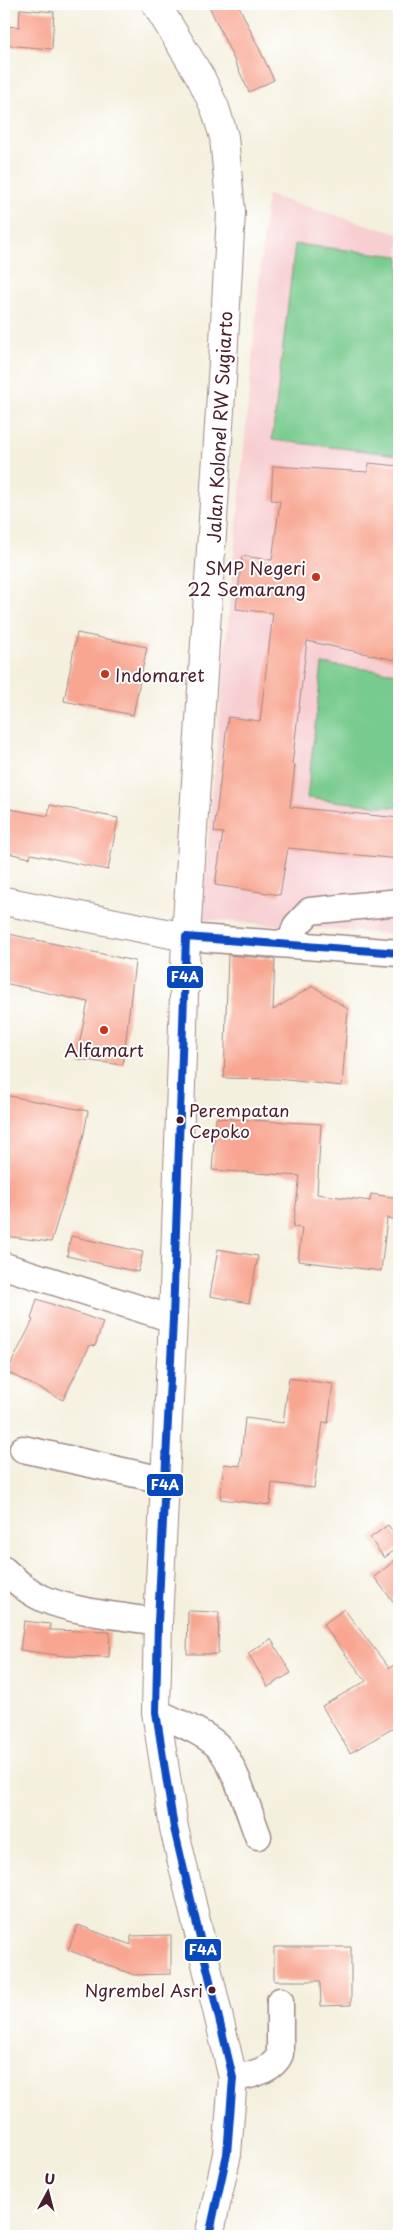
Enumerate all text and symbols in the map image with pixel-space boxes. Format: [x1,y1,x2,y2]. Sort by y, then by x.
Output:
street label: Jalan Kolonel RW Sugiarto [199,311,239,543]
place label: SMP Negeri 22 Semarang [187,554,306,602]
marker: SMP Negeri 22 Semarang [310,571,322,583]
place label: Indomaret [115,661,205,688]
marker: Indomaret [99,668,111,680]
line badge: F4A [166,965,204,989]
text: F4A [171,966,200,987]
marker: Alfamart [98,1024,110,1036]
place label: Alfamart [64,1036,144,1063]
place label: Perempatan Cepoko [189,1097,289,1144]
marker: Perempatan Cepoko [175,1115,185,1125]
line badge: F4A [146,1473,184,1497]
text: F4A [151,1474,180,1495]
line badge: F4A [184,1938,222,1962]
text: F4A [189,1939,218,1960]
place label: Ngrembel Asri [85,1977,203,2003]
marker: Ngrembel Asri [207,1985,217,1995]
north arrow [22,2168,72,2218]
text: U [43,2168,56,2190]

